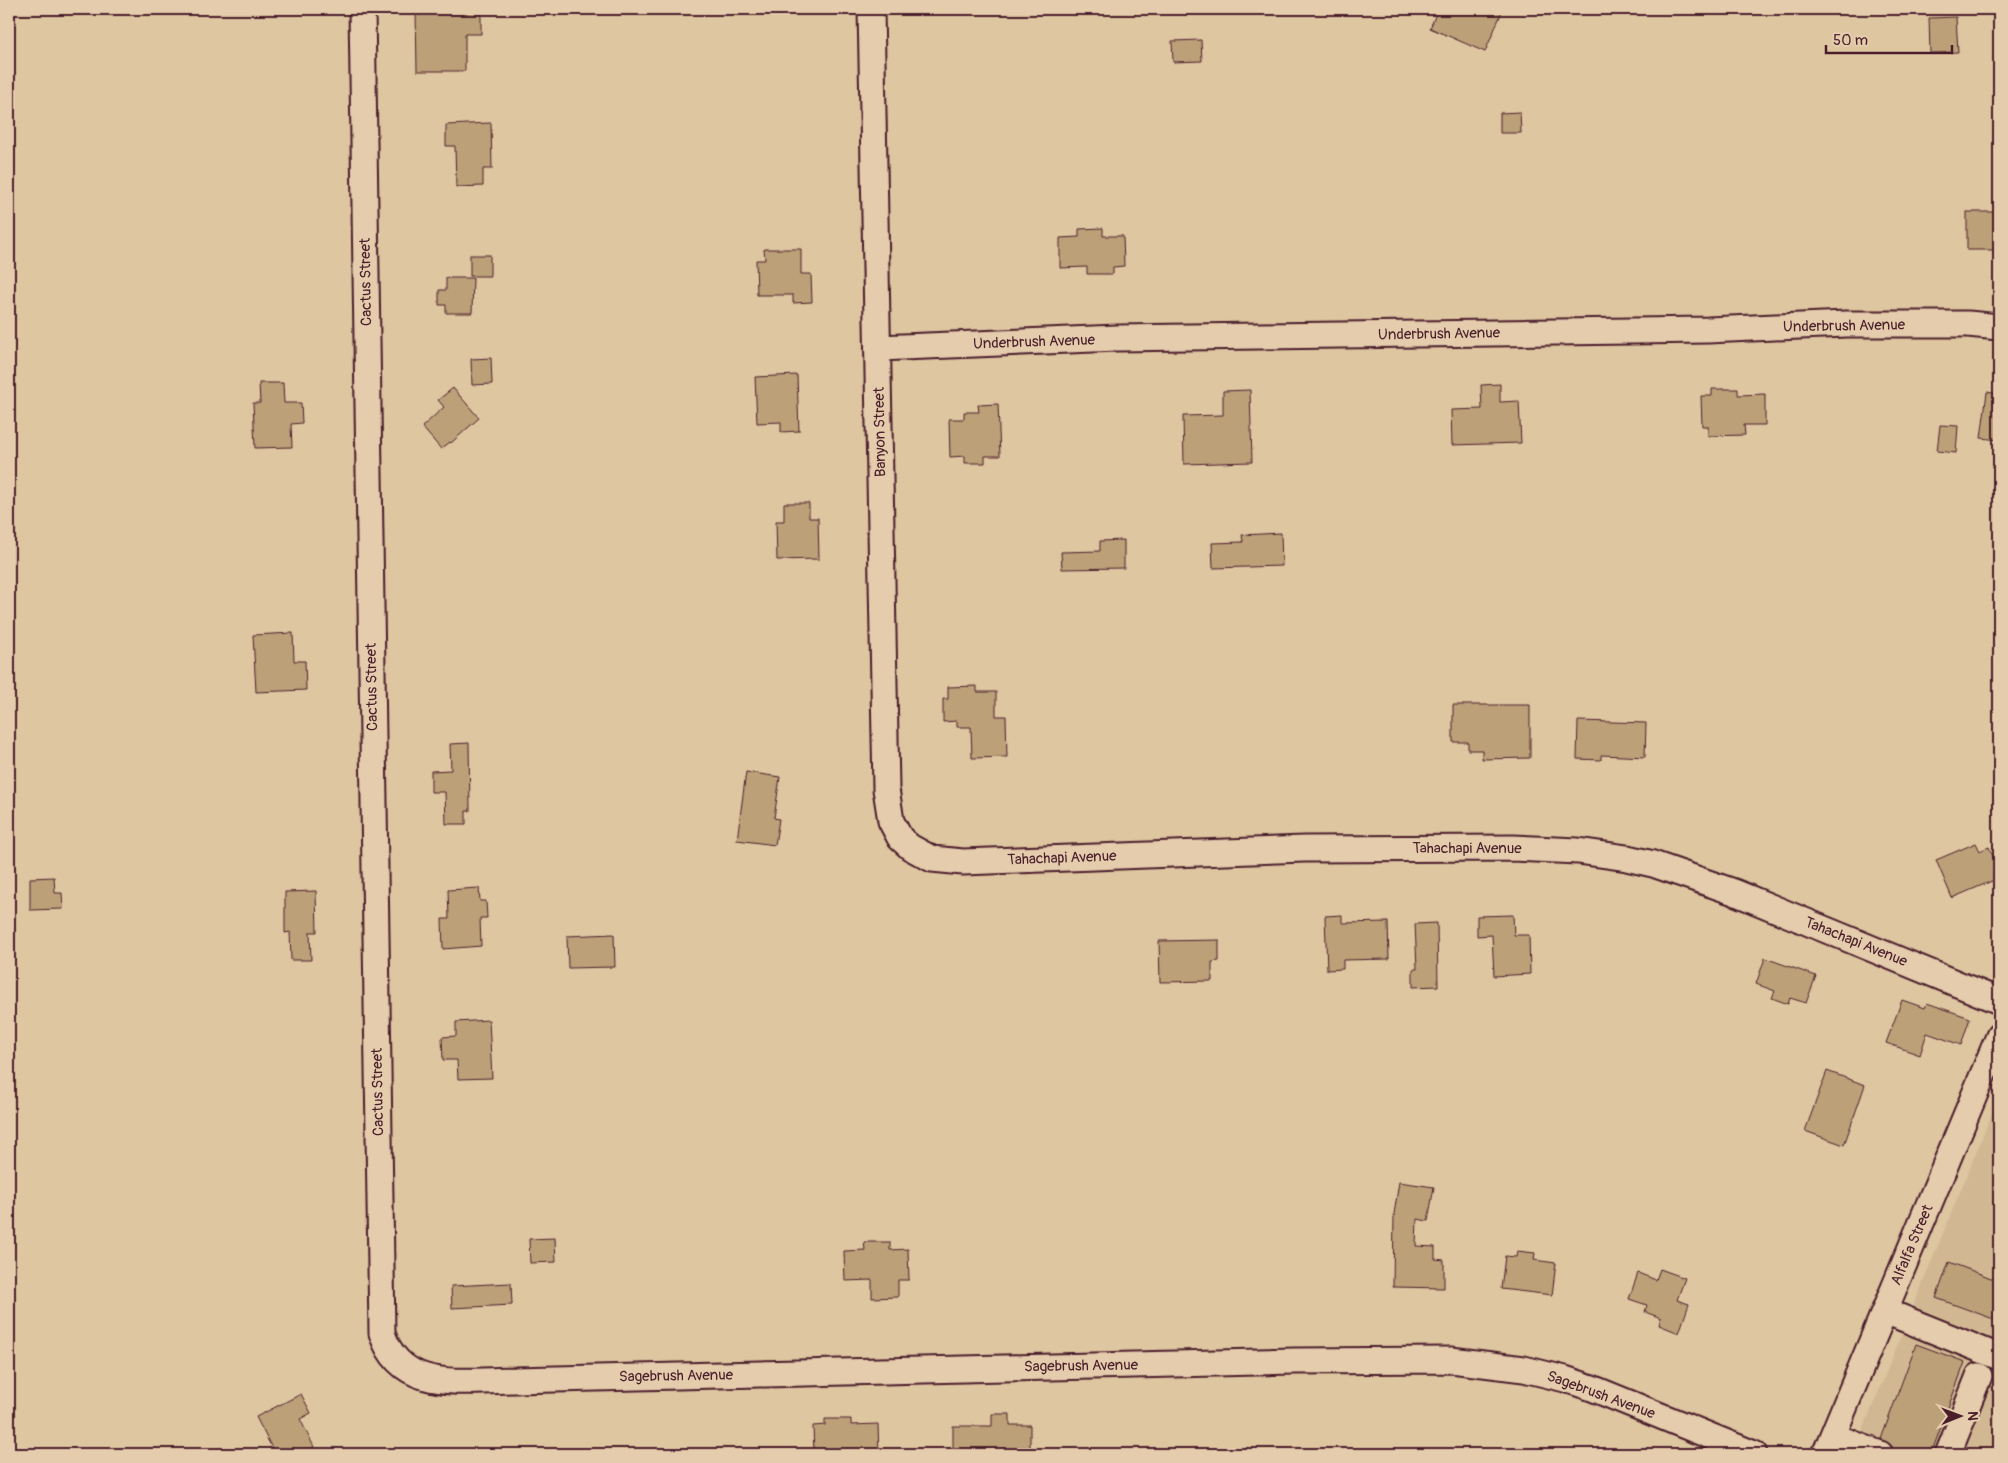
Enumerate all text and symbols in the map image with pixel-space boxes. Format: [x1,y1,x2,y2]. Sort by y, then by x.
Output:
scale bar [1826,22,1952,54]
text: 50 m [1833,31,1868,50]
street label: Cactus Street [356,237,376,326]
street label: Underbrush Avenue [1783,315,1906,337]
street label: Underbrush Avenue [1378,323,1501,345]
street label: Underbrush Avenue [973,330,1096,354]
street label: Banyon Street [870,386,890,477]
street label: Cactus Street [362,642,382,731]
street label: Tahachapi Avenue [1412,839,1522,858]
street label: Tahachapi Avenue [1007,847,1117,869]
street label: Tahachapi Avenue [1802,913,1911,971]
street label: Cactus Street [368,1047,388,1136]
street label: Alfalfa Street [1887,1201,1938,1288]
street label: Sagebrush Avenue [1024,1355,1139,1376]
street label: Sagebrush Avenue [619,1365,734,1386]
street label: Sagebrush Avenue [1544,1367,1658,1424]
north arrow [1936,1390,1986,1440]
text: N [1964,1411,1981,1421]

